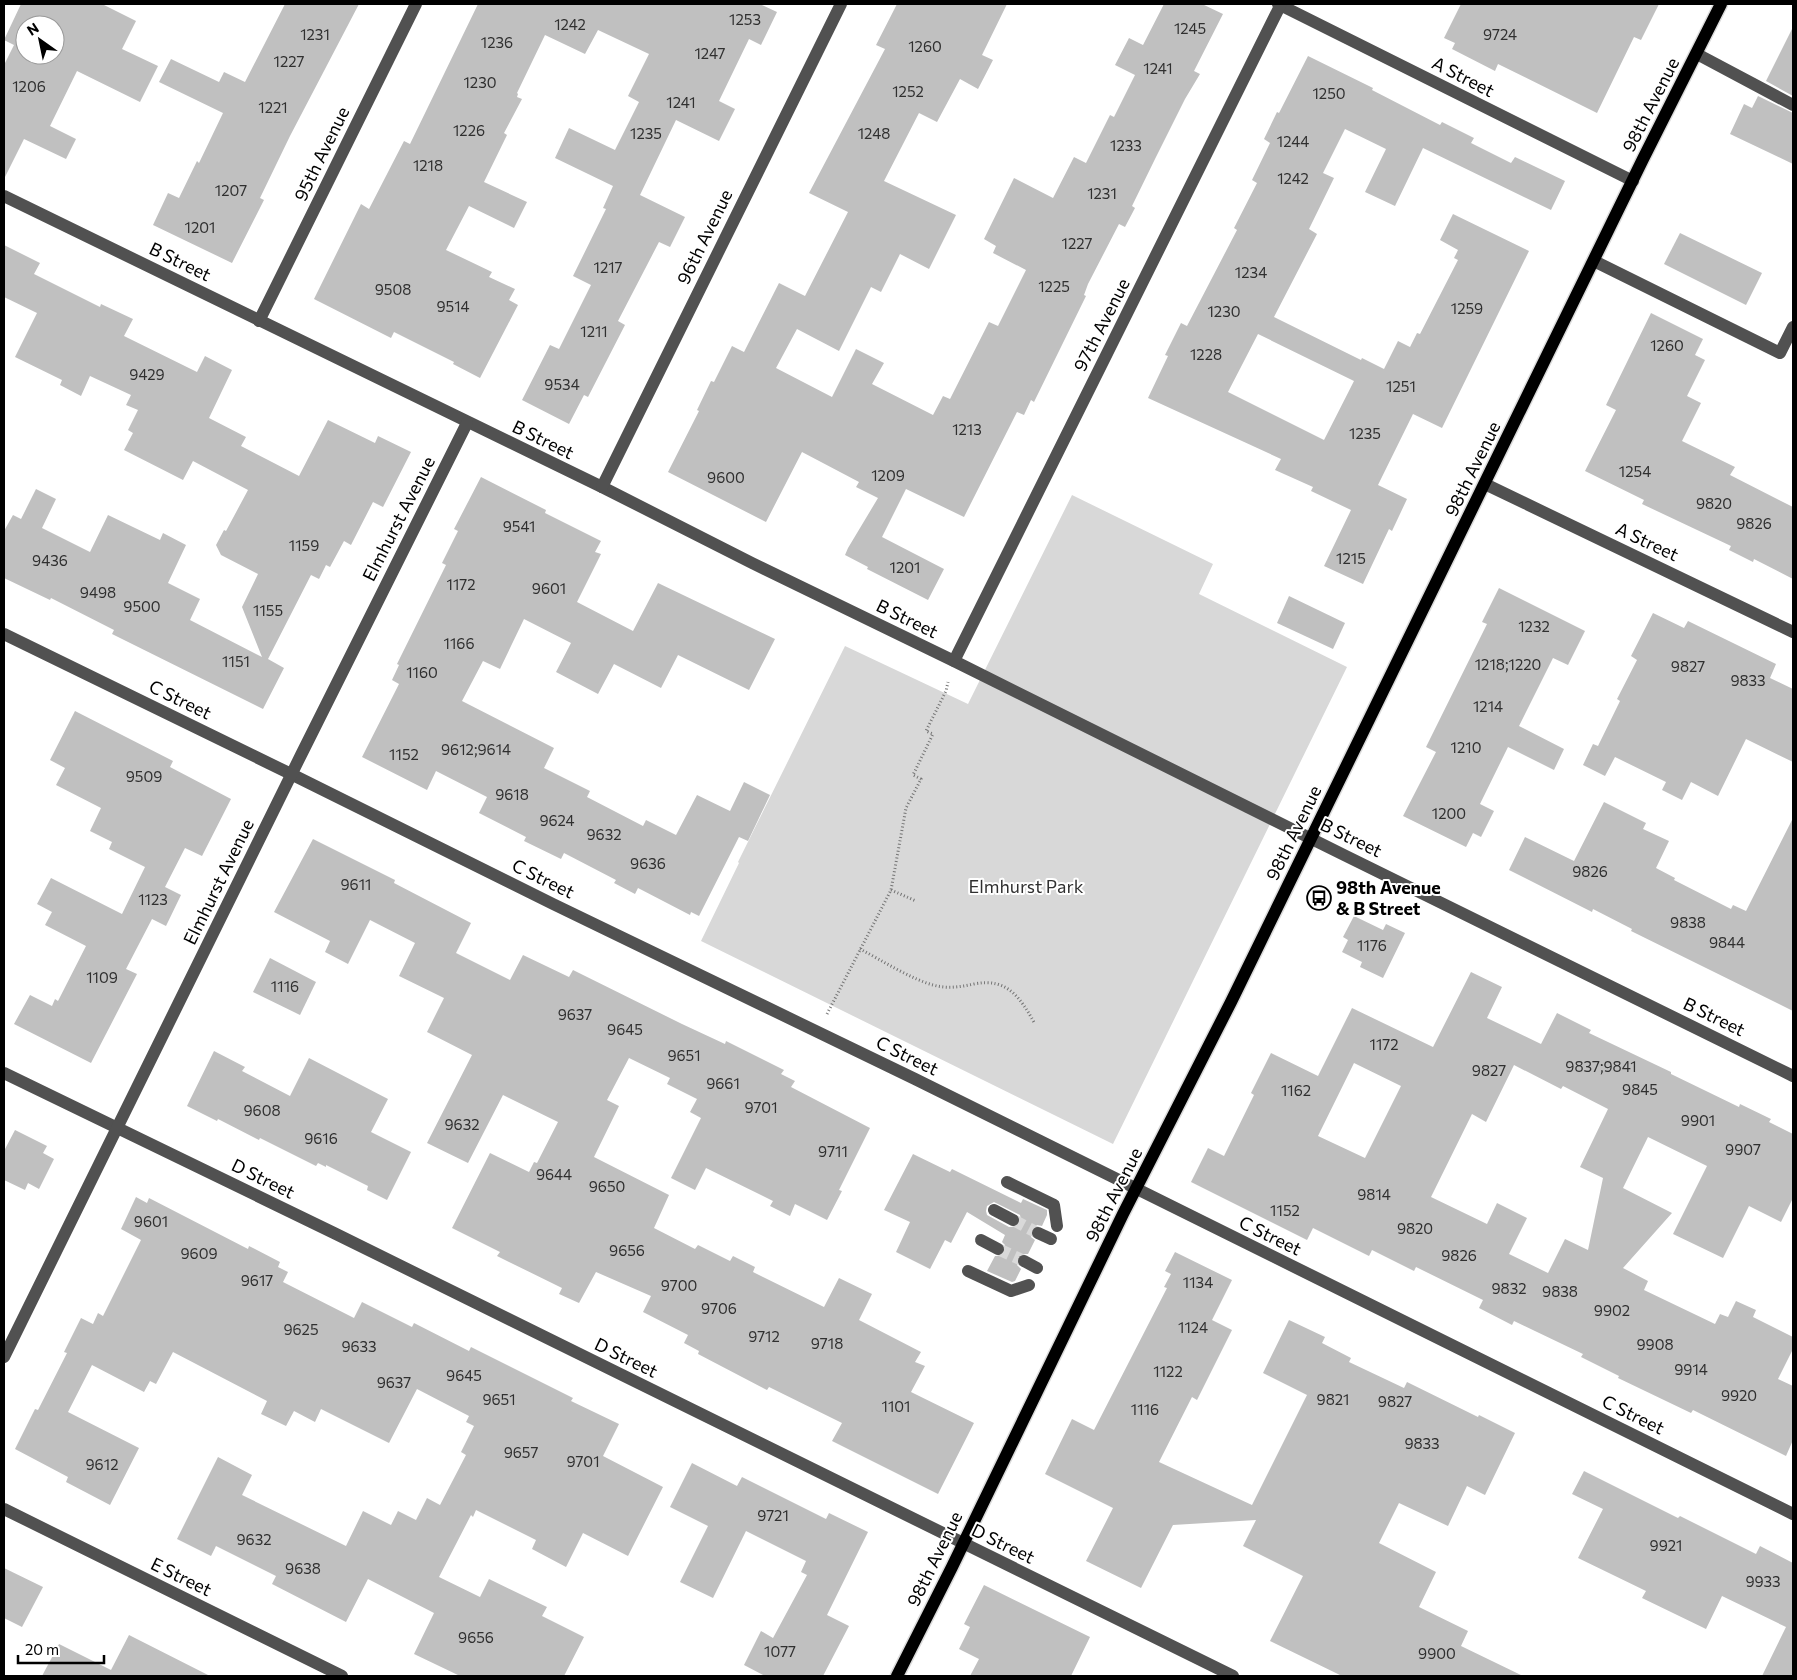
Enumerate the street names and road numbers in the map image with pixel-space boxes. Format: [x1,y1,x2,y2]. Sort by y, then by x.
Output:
street label: A Street [1429,51,1498,101]
street label: 98th Avenue [1617,54,1683,155]
street label: 95th Avenue [289,103,353,204]
street label: 96th Avenue [672,185,737,288]
street label: B Street [146,237,215,285]
street label: 97th Avenue [1068,274,1134,375]
street label: B Street [509,415,578,463]
street label: 98th Avenue [1440,417,1505,520]
street label: Elmhurst Avenue [357,452,439,585]
street label: A Street [1613,517,1682,565]
street label: B Street [873,594,942,642]
street label: C Street [146,675,215,724]
street label: 98th Avenue [1261,781,1326,884]
street label: B Street [1317,813,1386,861]
street label: Elmhurst Avenue [178,815,258,948]
street label: C Street [509,854,578,903]
street label: B Street [1680,992,1749,1040]
street label: C Street [873,1031,942,1080]
street label: 98th Avenue [1080,1144,1146,1245]
street label: D Street [228,1153,299,1203]
street label: C Street [1236,1211,1305,1260]
street label: D Street [591,1332,662,1382]
street label: C Street [1599,1390,1668,1439]
street label: 98th Avenue [902,1507,967,1610]
street label: D Street [968,1518,1039,1568]
street label: E Street [147,1552,215,1600]

